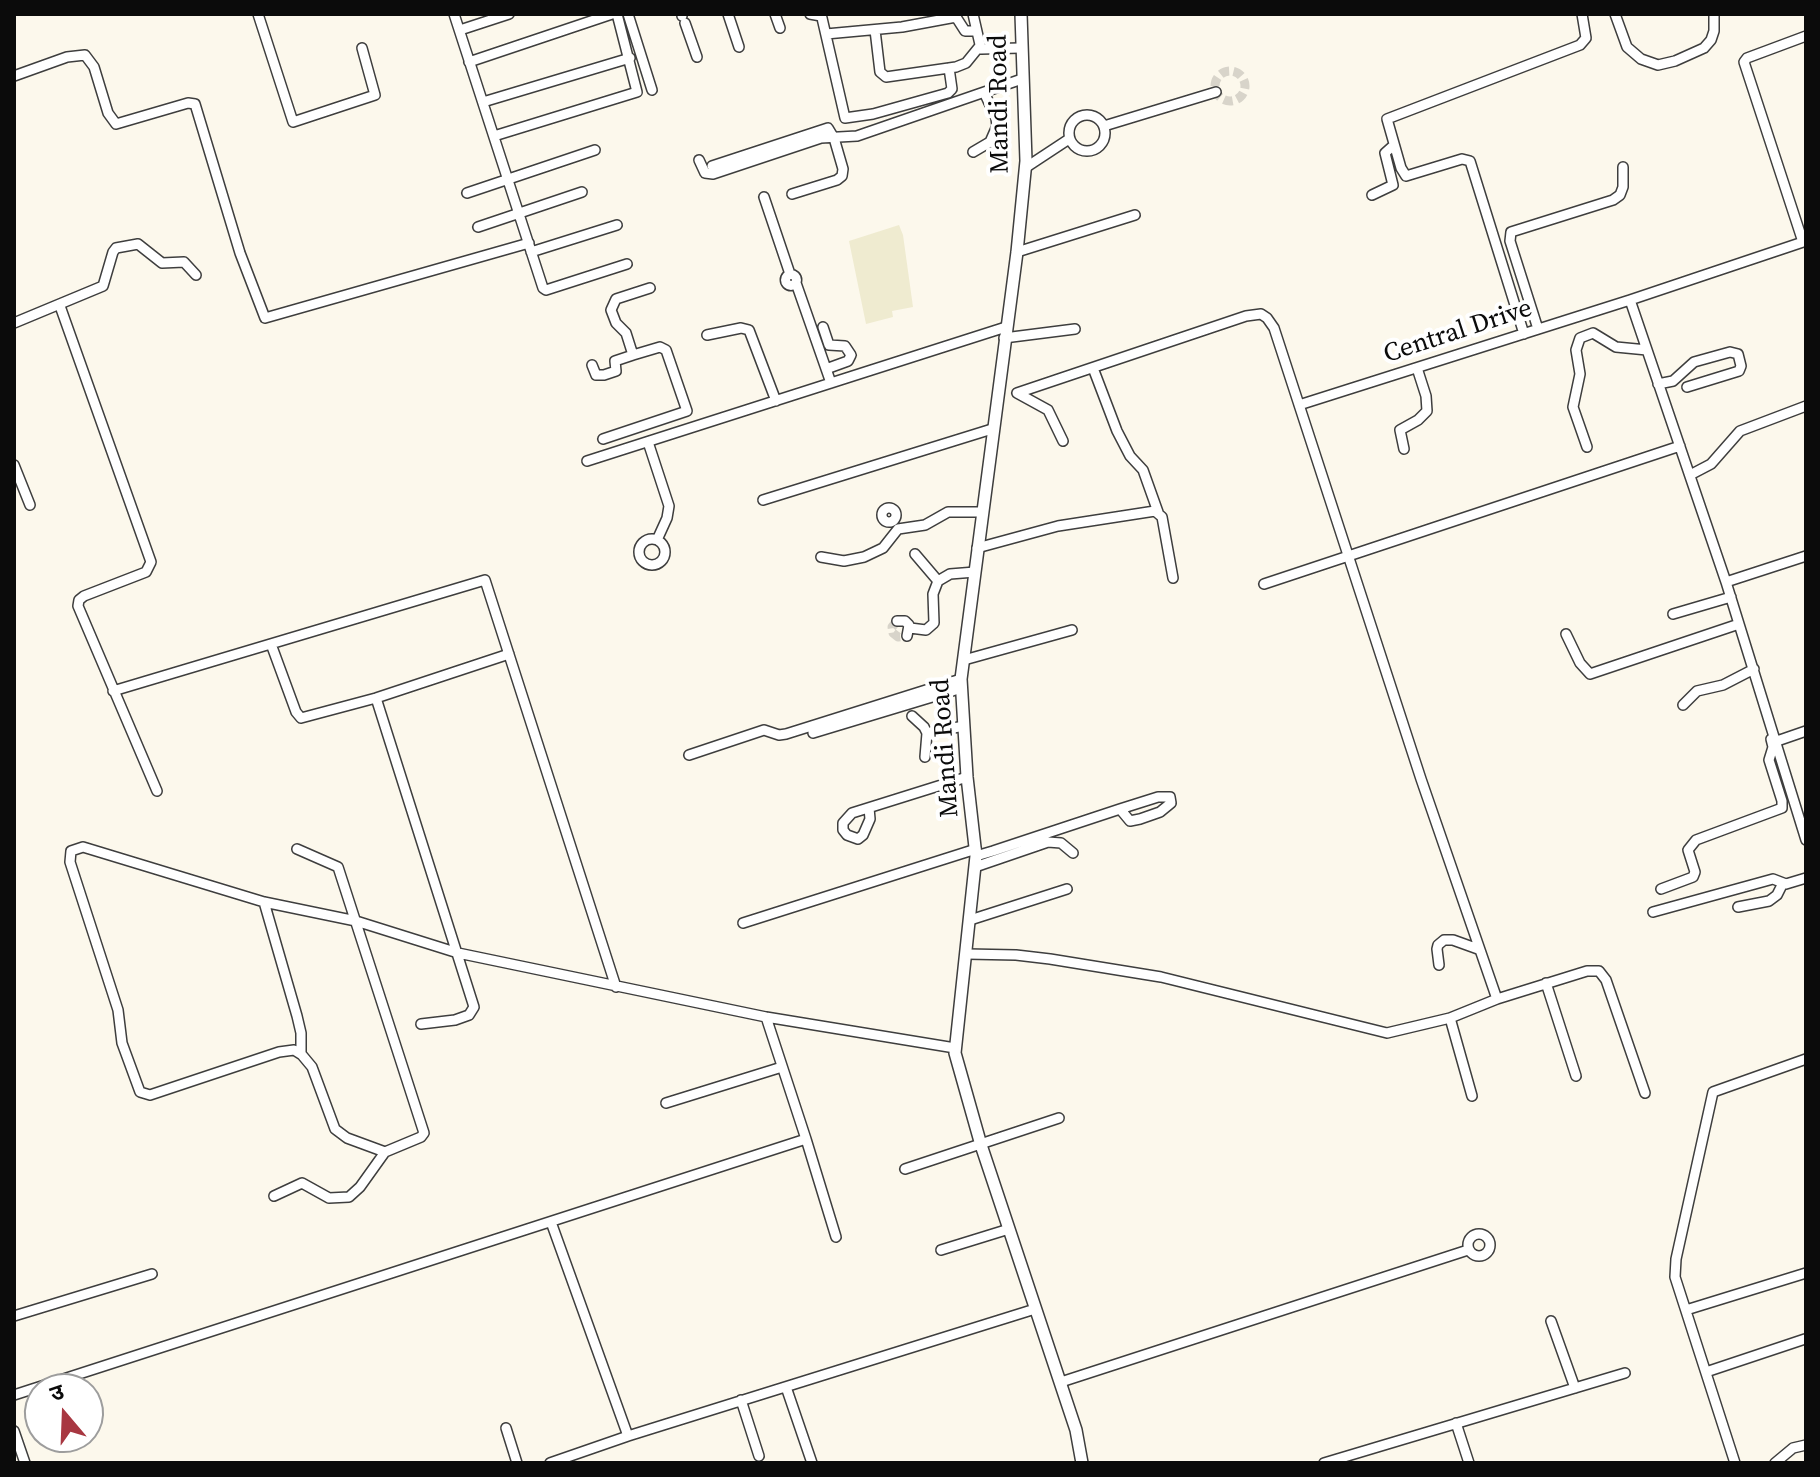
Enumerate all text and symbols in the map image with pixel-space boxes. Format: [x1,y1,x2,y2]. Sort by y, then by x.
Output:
street label: Mandi Road [983,34,1017,174]
street label: Central Drive [1380,293,1536,371]
street label: Mandi Road [926,677,966,819]
north arrow [24,1373,104,1453]
text: उ [46,1376,68,1408]

